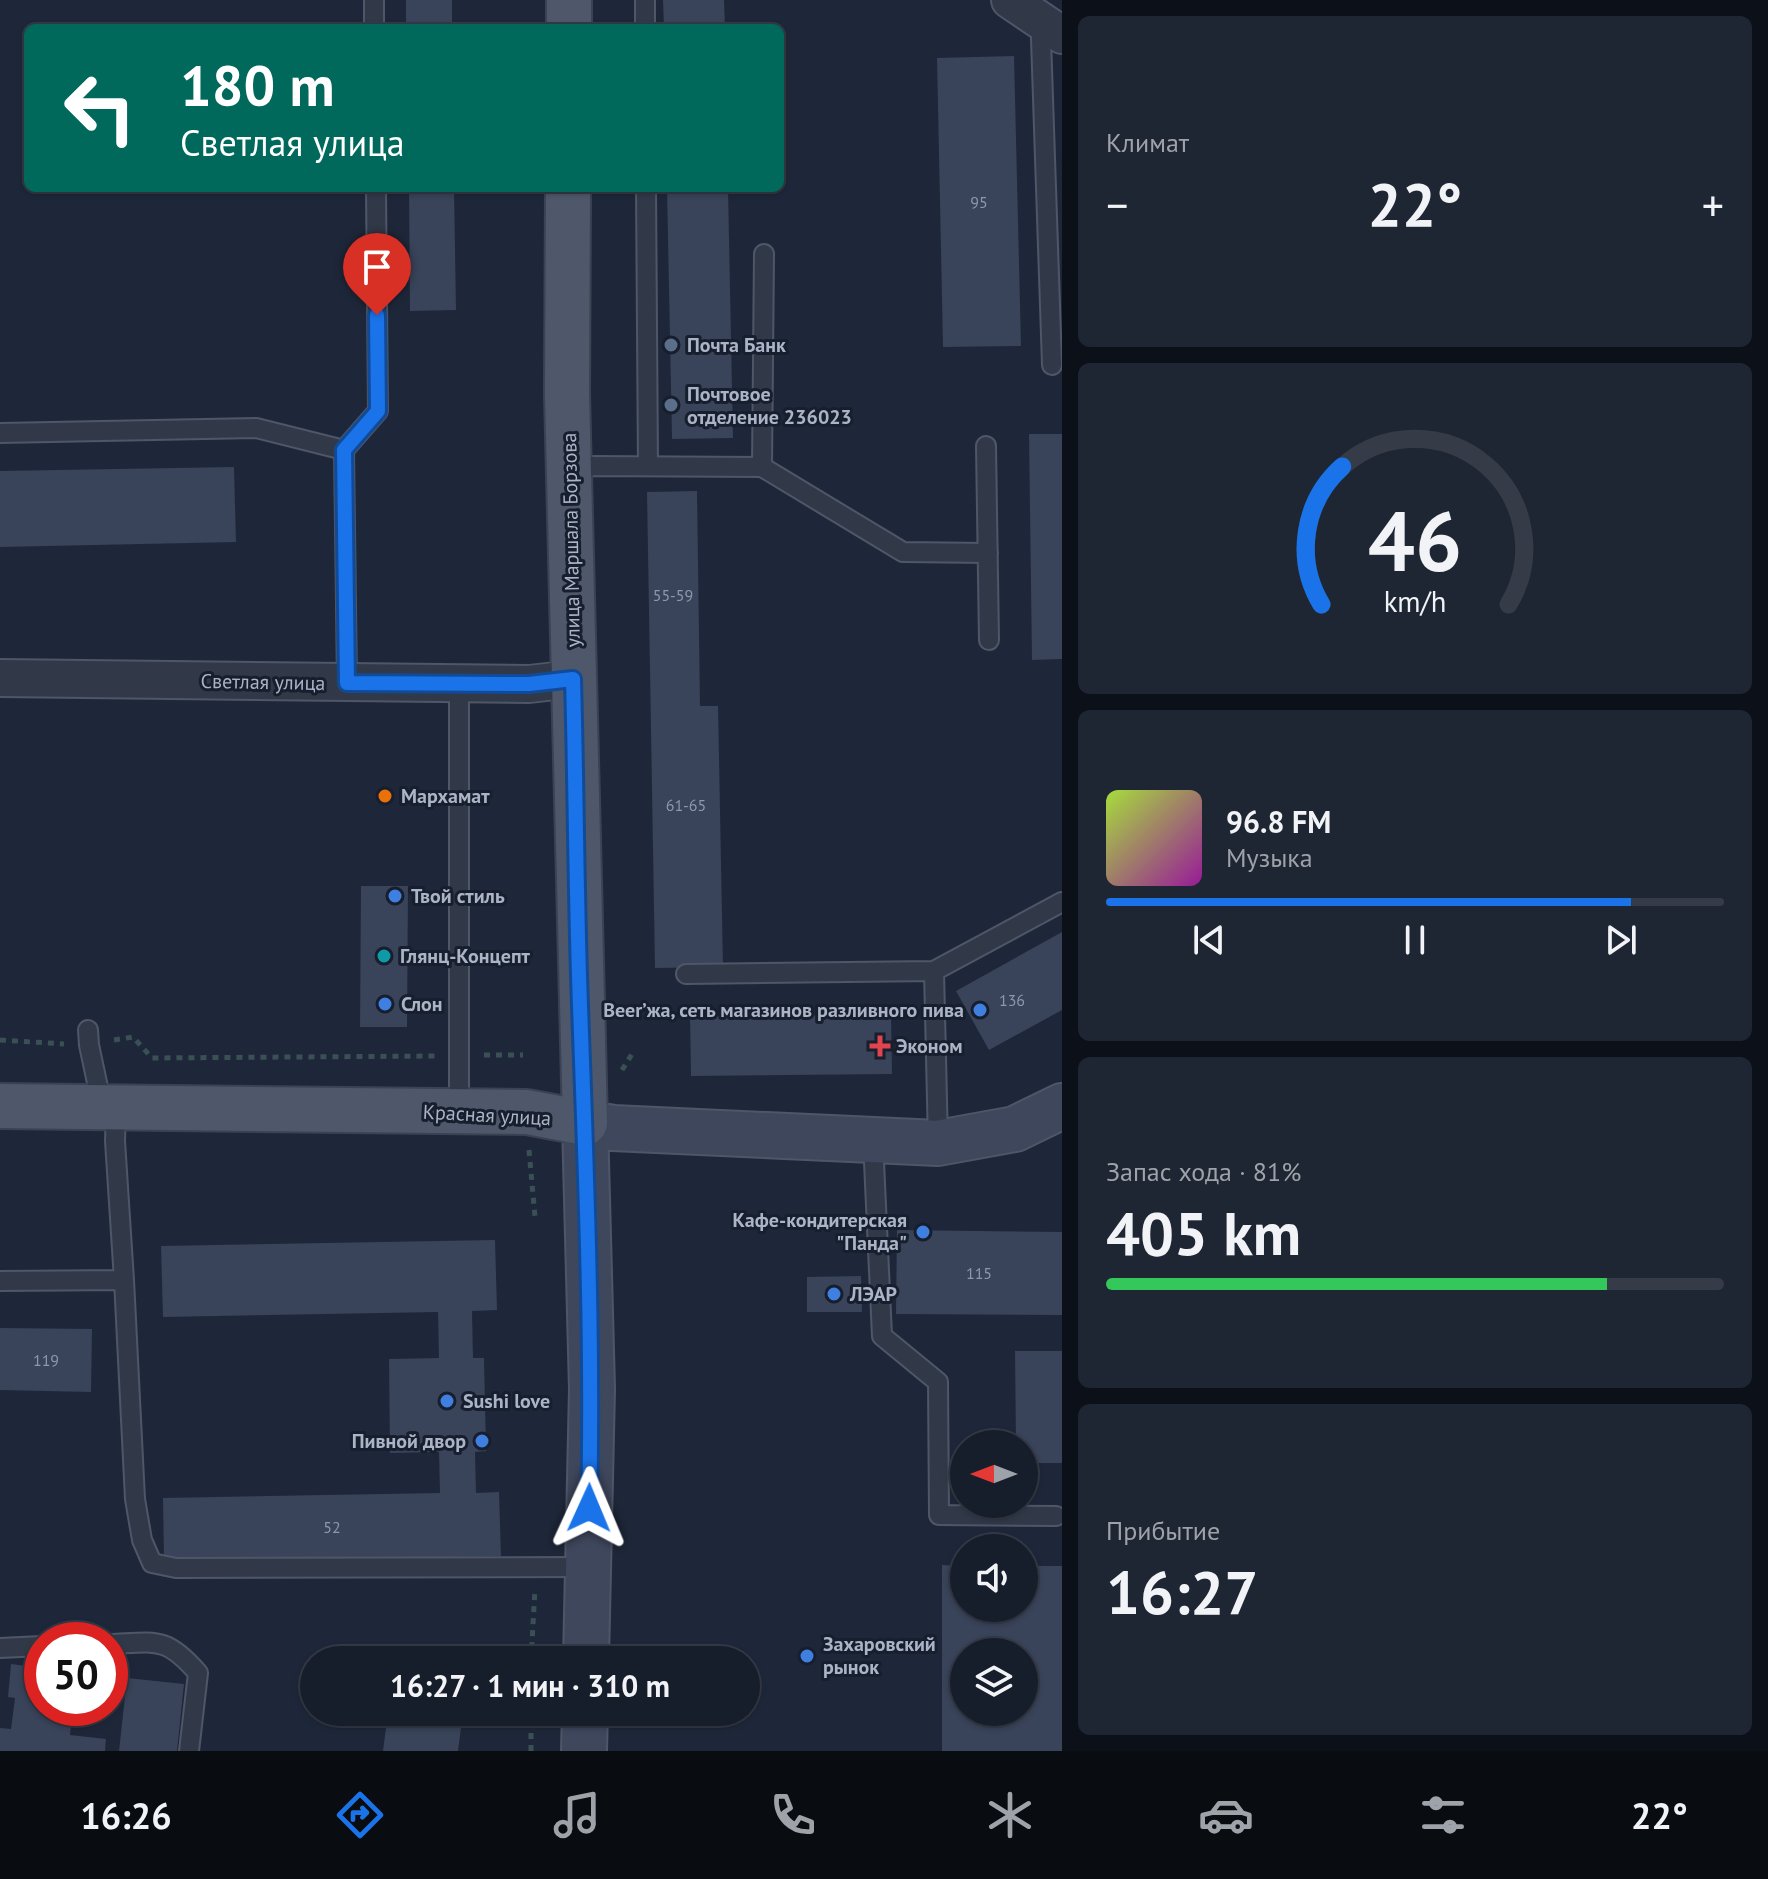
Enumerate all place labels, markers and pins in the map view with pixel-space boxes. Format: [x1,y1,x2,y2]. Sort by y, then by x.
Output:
pin [343,233,411,315]
place label: Почта Банк [687,332,786,358]
marker: Почта Банк [662,336,680,354]
place label: Почтовое отделение 236023 [687,381,852,430]
marker: Почтовое отделение 236023 [662,396,680,414]
place label: Мархамат [401,783,490,809]
marker: Мархамат [376,787,394,805]
place label: Твой стиль [411,883,505,909]
marker: Твой стиль [386,887,404,905]
place label: Глянц-Концепт [400,943,531,969]
marker: Глянц-Концепт [375,947,393,965]
place label: Слон [401,991,442,1017]
marker: Слон [376,995,394,1013]
place label: Beer’жа, сеть магазинов разливного пива [603,997,964,1023]
marker: Beer’жа, сеть магазинов разливного пива [971,1001,989,1019]
place label: Эконом [896,1033,963,1059]
marker: Эконом [871,1037,889,1055]
place label: Кафе-кондитерская "Панда" [732,1207,907,1256]
marker: Кафе-кондитерская "Панда" [914,1223,932,1241]
place label: ЛЭАР [849,1281,897,1307]
marker: ЛЭАР [825,1285,843,1303]
place label: Sushi love [463,1388,550,1414]
marker: Sushi love [438,1392,456,1410]
place label: Пивной двор [352,1428,466,1454]
marker: Пивной двор [473,1432,491,1450]
place label: Захаровский рынок [823,1631,936,1680]
marker: Захаровский рынок [798,1647,816,1665]

